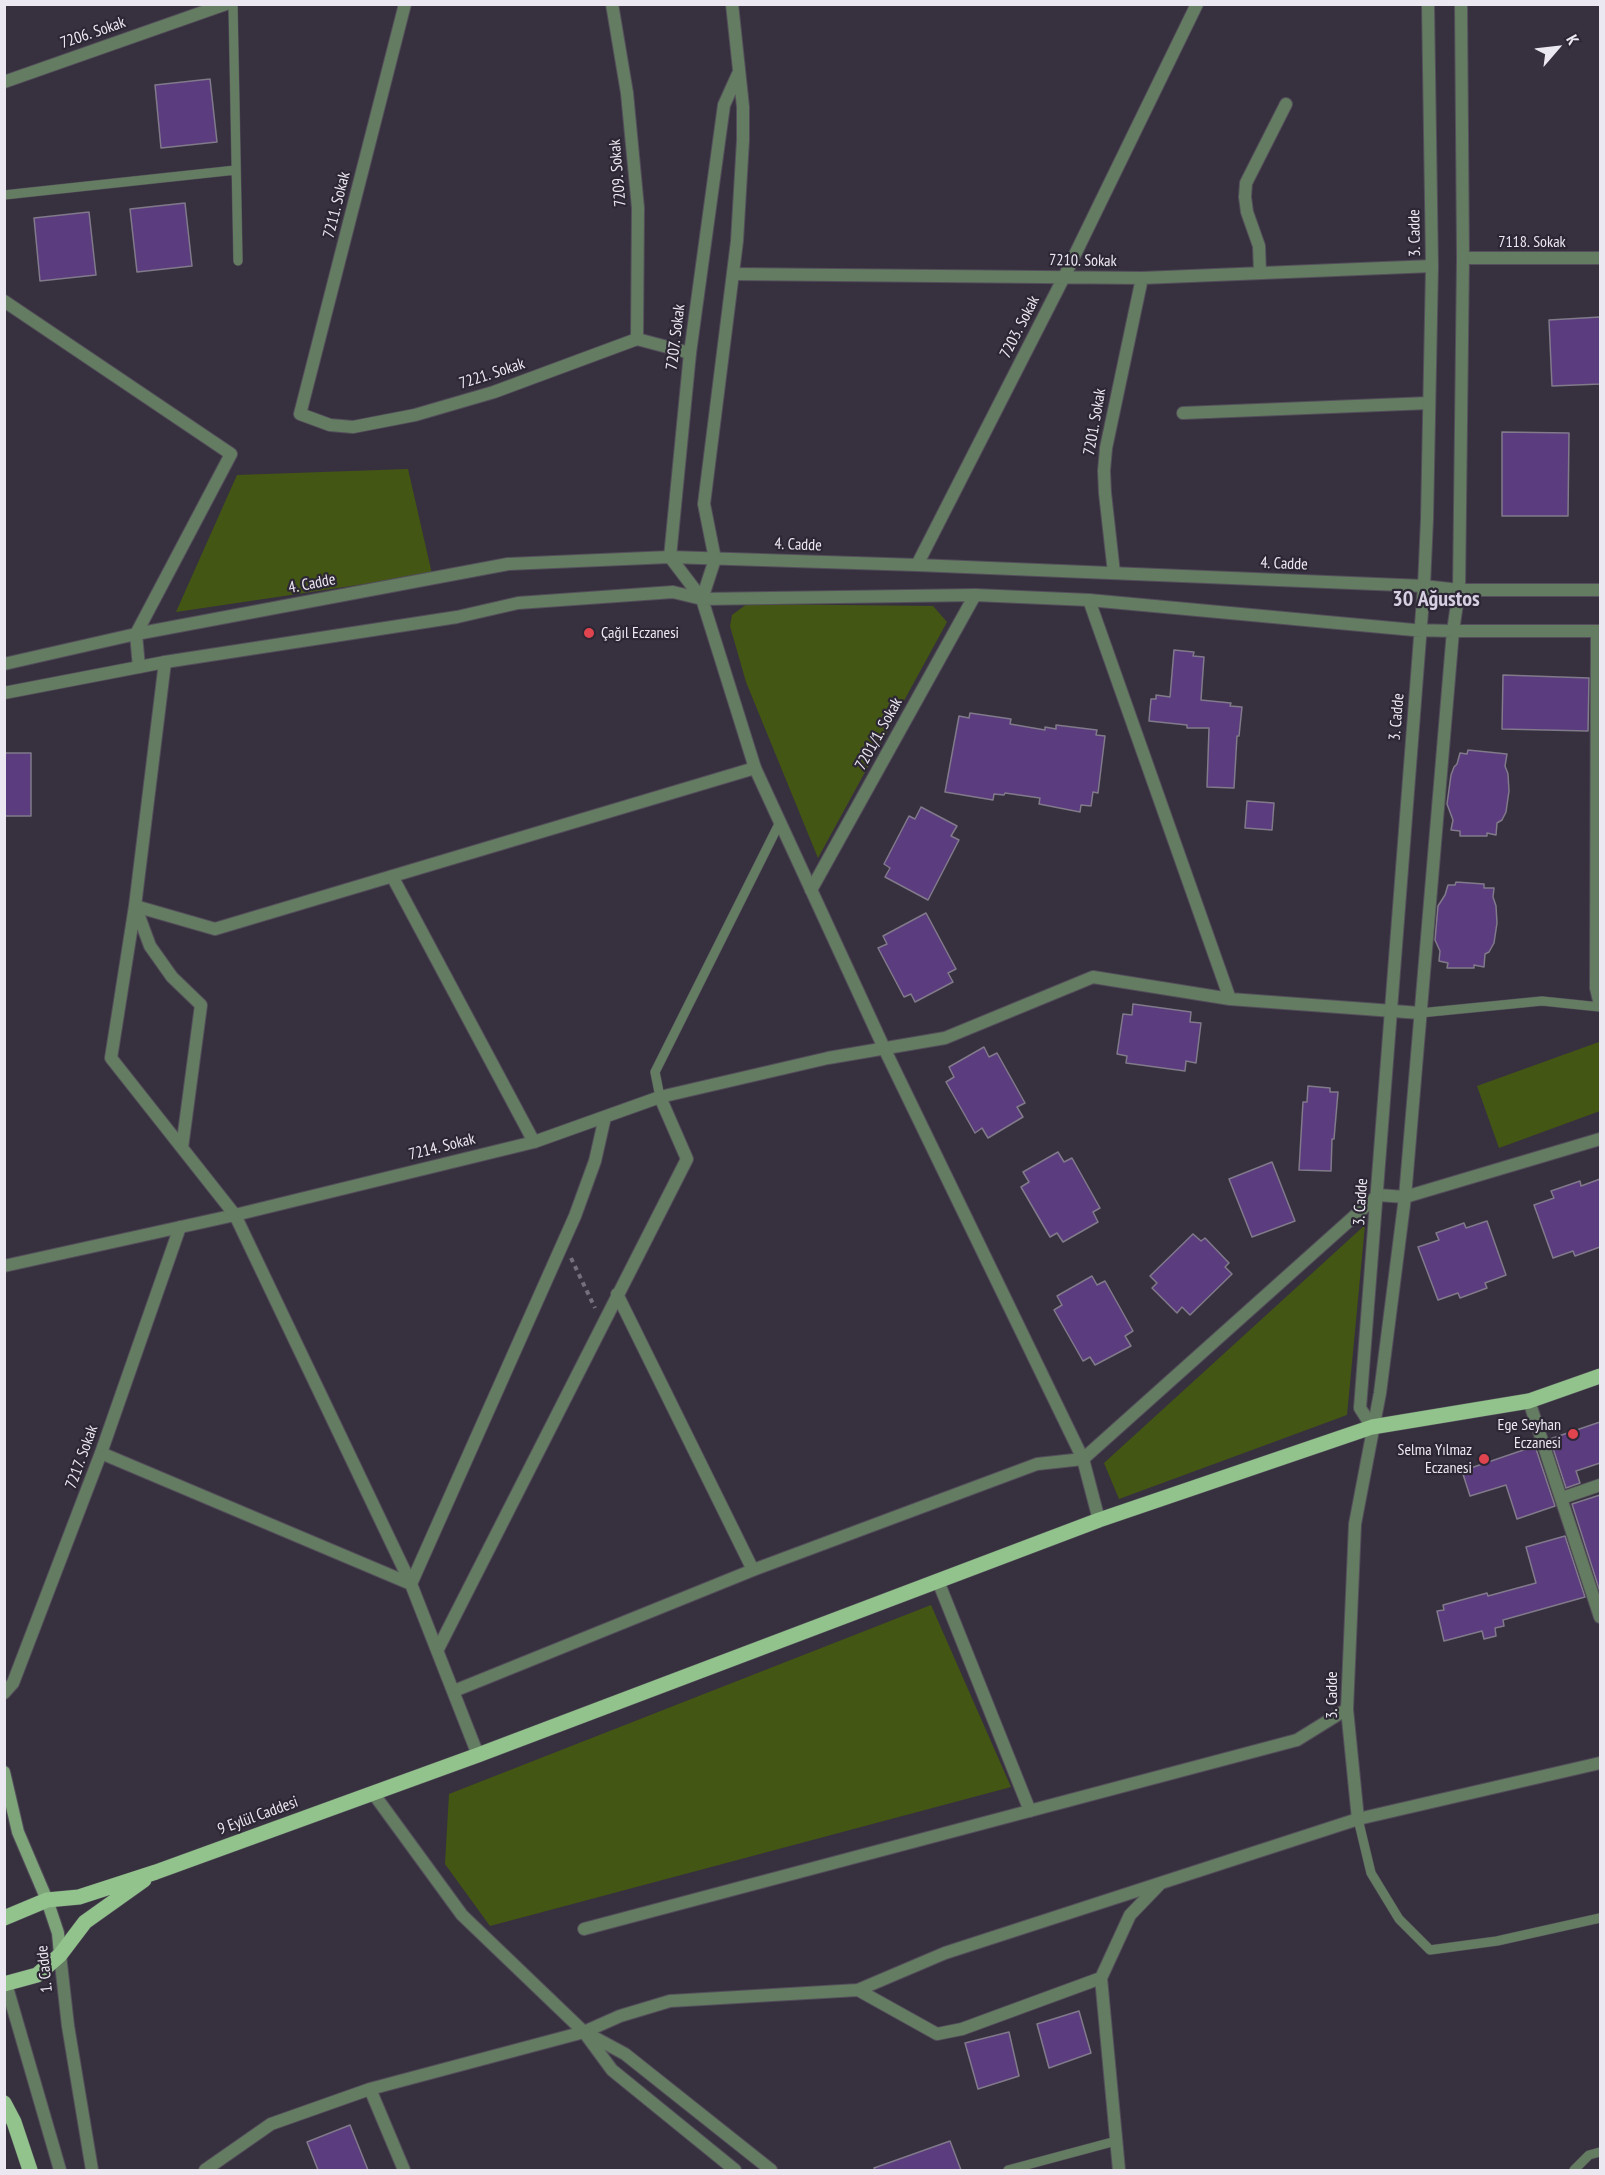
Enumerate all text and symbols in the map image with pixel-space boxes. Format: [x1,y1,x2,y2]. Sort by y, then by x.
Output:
street label: 7206. Sokak [58,13,128,53]
north arrow [1527,18,1587,78]
text: K [1562,31,1584,48]
street label: 7209. Sokak [605,138,631,208]
street label: 7211. Sokak [320,170,354,240]
street label: 3. Cadde [1405,209,1425,257]
street label: 7118. Sokak [1498,232,1566,252]
street label: 7210. Sokak [1049,251,1117,271]
street label: 7203. Sokak [996,293,1044,361]
street label: 7207. Sokak [662,303,690,371]
street label: 7221. Sokak [457,354,527,394]
street label: 7201. Sokak [1080,387,1110,457]
street label: 4. Cadde [774,535,822,555]
street label: 4. Cadde [1260,554,1308,574]
street label: 4. Cadde [287,570,337,598]
district label: 30 Ağustos [1392,587,1480,613]
place label: Çağıl Eczanesi [601,623,679,643]
marker: Çağıl Eczanesi [582,626,596,640]
street label: 3. Cadde [1385,693,1409,741]
street label: 7201/1. Sokak [851,695,907,773]
street label: 7214. Sokak [407,1130,477,1164]
street label: 3. Cadde [1350,1178,1372,1226]
place label: Ege Seyhan Eczanesi [1498,1415,1561,1453]
street label: 7217. Sokak [62,1423,102,1491]
marker: Ege Seyhan Eczanesi [1566,1427,1580,1441]
place label: Selma Yılmaz Eczanesi [1398,1440,1472,1478]
marker: Selma Yılmaz Eczanesi [1477,1452,1491,1466]
street label: 3. Cadde [1322,1671,1342,1719]
street label: 9 Eylül Caddesi [215,1793,301,1839]
street label: 1. Cadde [33,1944,57,1994]

